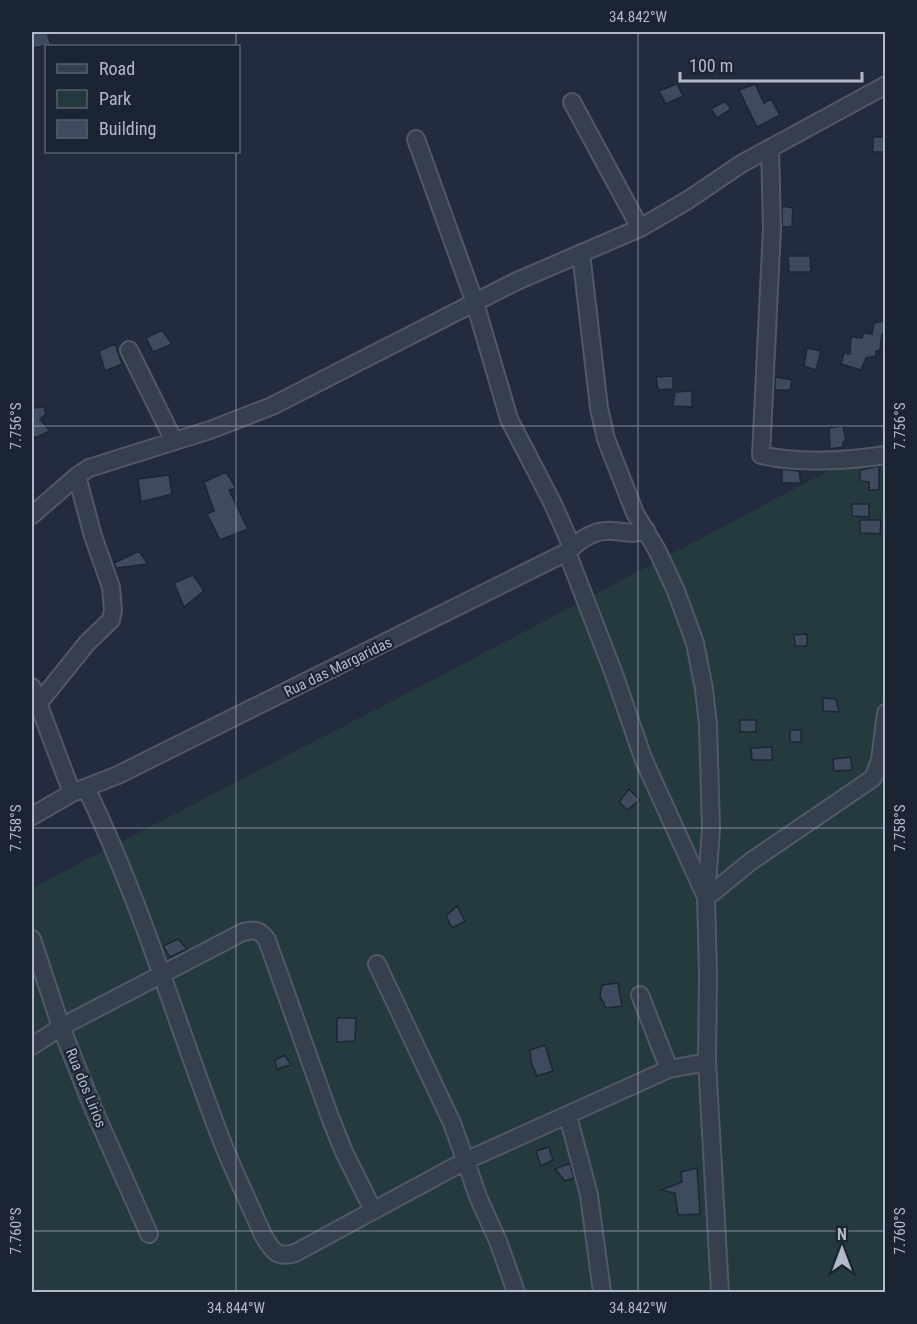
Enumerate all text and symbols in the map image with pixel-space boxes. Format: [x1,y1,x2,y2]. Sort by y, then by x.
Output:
text: 34.842°W [609,8,668,26]
legend [45,45,240,153]
scale bar [680,45,862,83]
text: 100 m [689,55,733,76]
text: Road [99,58,135,79]
text: Park [99,88,131,109]
text: Building [99,118,156,139]
text: 7.756°S [7,402,25,449]
text: 7.756°S [891,402,909,449]
street label: Rua das Margaridas [281,633,395,701]
text: 7.758°S [7,804,25,851]
text: 7.758°S [891,804,909,851]
street label: Rua dos Lirios [62,1046,110,1130]
text: 7.760°S [7,1207,25,1254]
text: 7.760°S [891,1207,909,1254]
north arrow [812,1219,872,1279]
text: N [837,1225,847,1244]
text: 34.844°W [207,1299,266,1317]
text: 34.842°W [609,1299,668,1317]

